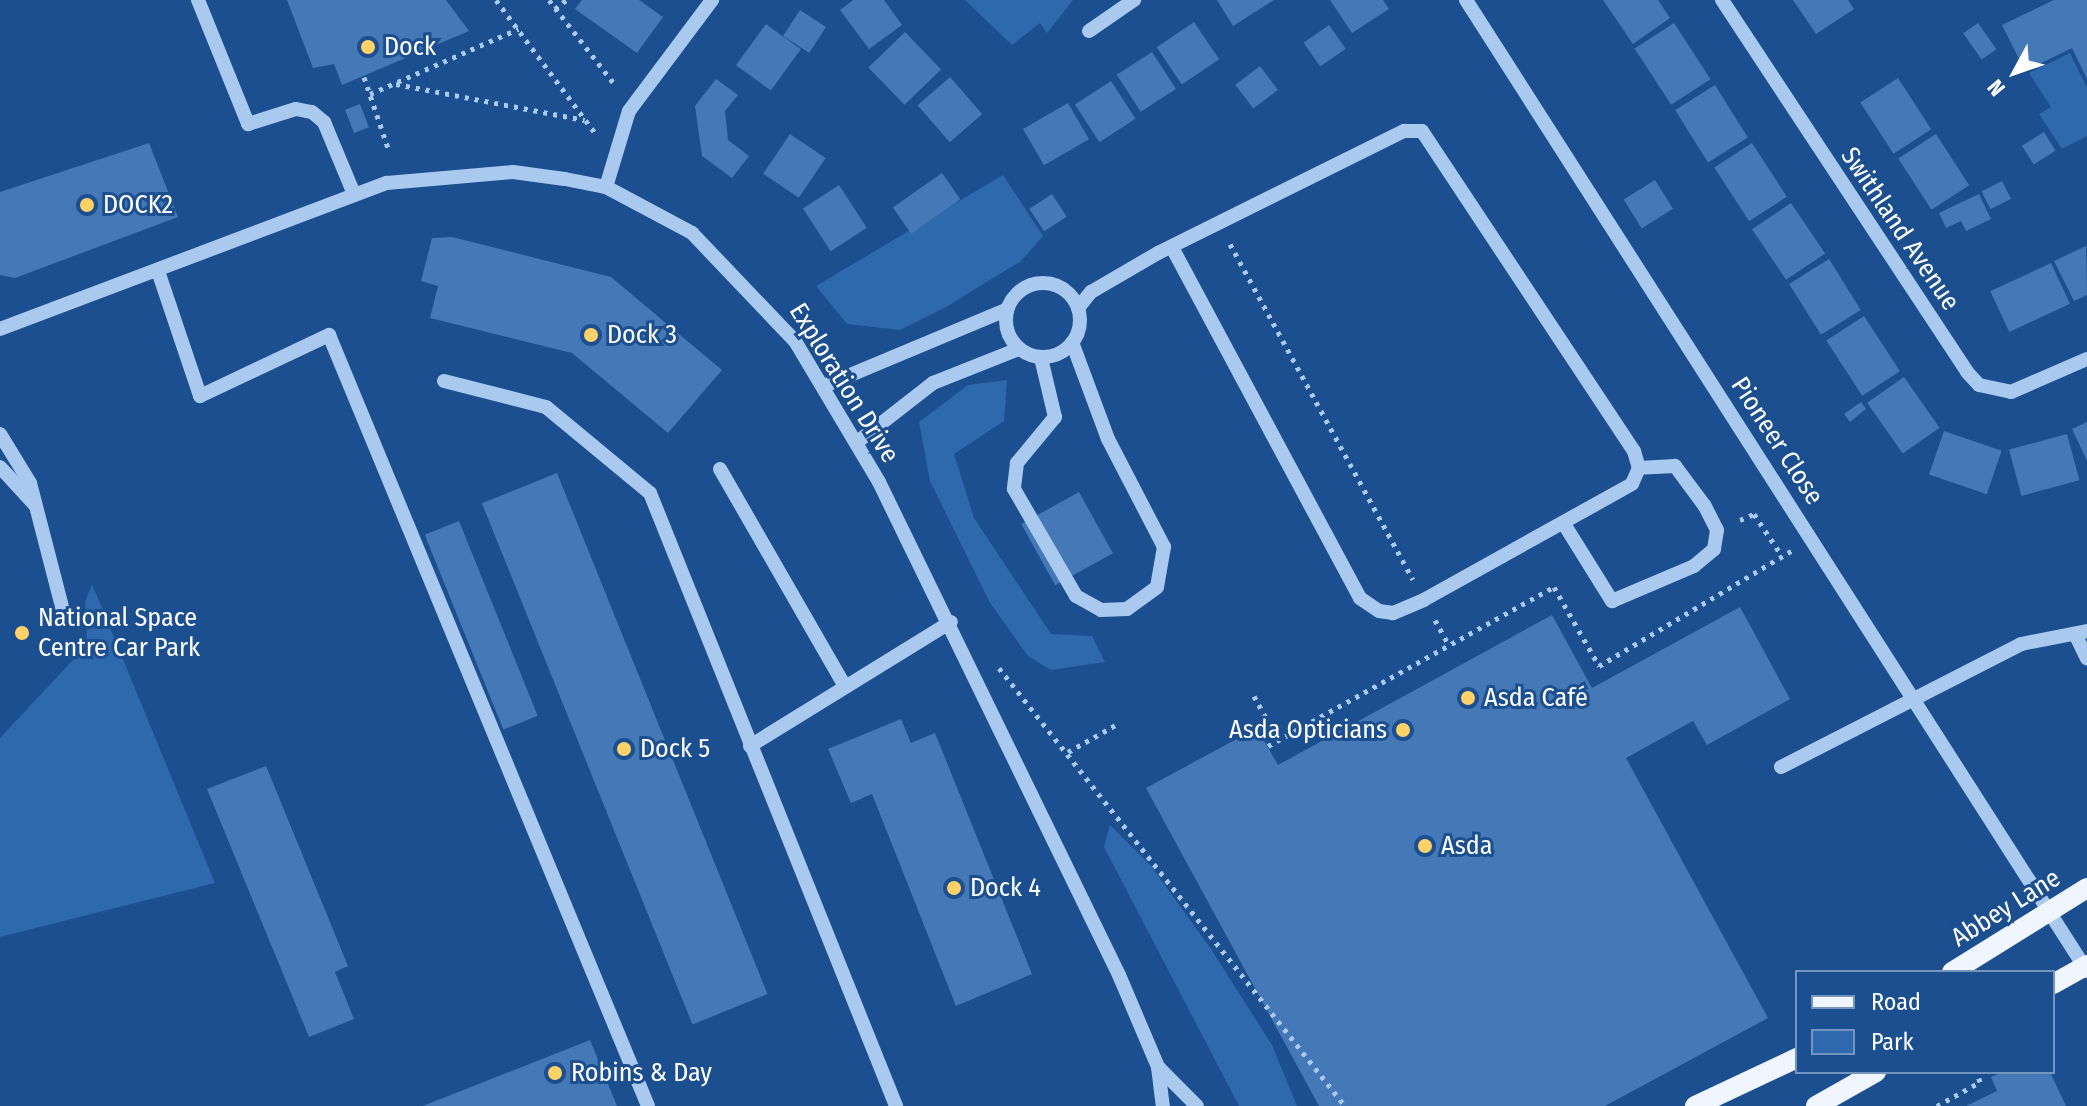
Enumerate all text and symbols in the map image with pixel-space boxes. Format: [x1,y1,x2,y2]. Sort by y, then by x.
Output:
place label: Dock [384,31,436,63]
north arrow [1975,32,2055,112]
marker: Dock [359,38,377,56]
text: N [1982,74,2011,101]
street label: Swithland Avenue [1834,142,1966,316]
place label: DOCK2 [103,189,173,221]
marker: DOCK2 [78,196,96,214]
street label: Exploration Drive [782,297,906,469]
place label: Dock 3 [607,319,677,351]
marker: Dock 3 [582,326,600,344]
street label: Pioneer Close [1724,371,1830,511]
place label: National Space Centre Car Park [38,602,200,664]
marker: National Space Centre Car Park [13,624,31,642]
place label: Asda Café [1484,682,1588,714]
marker: Asda Café [1459,689,1477,707]
place label: Asda Opticians [1229,714,1387,746]
marker: Asda Opticians [1394,721,1412,739]
place label: Dock 5 [640,733,710,765]
marker: Dock 5 [615,740,633,758]
place label: Asda [1441,830,1492,862]
marker: Asda [1416,837,1434,855]
street label: Abbey Lane [1946,862,2066,954]
place label: Dock 4 [970,872,1041,904]
marker: Dock 4 [945,879,963,897]
legend [1795,970,2055,1074]
text: Road [1871,988,1921,1016]
text: Park [1871,1028,1914,1056]
place label: Robins & Day [571,1057,712,1089]
marker: Robins & Day [546,1064,564,1082]

